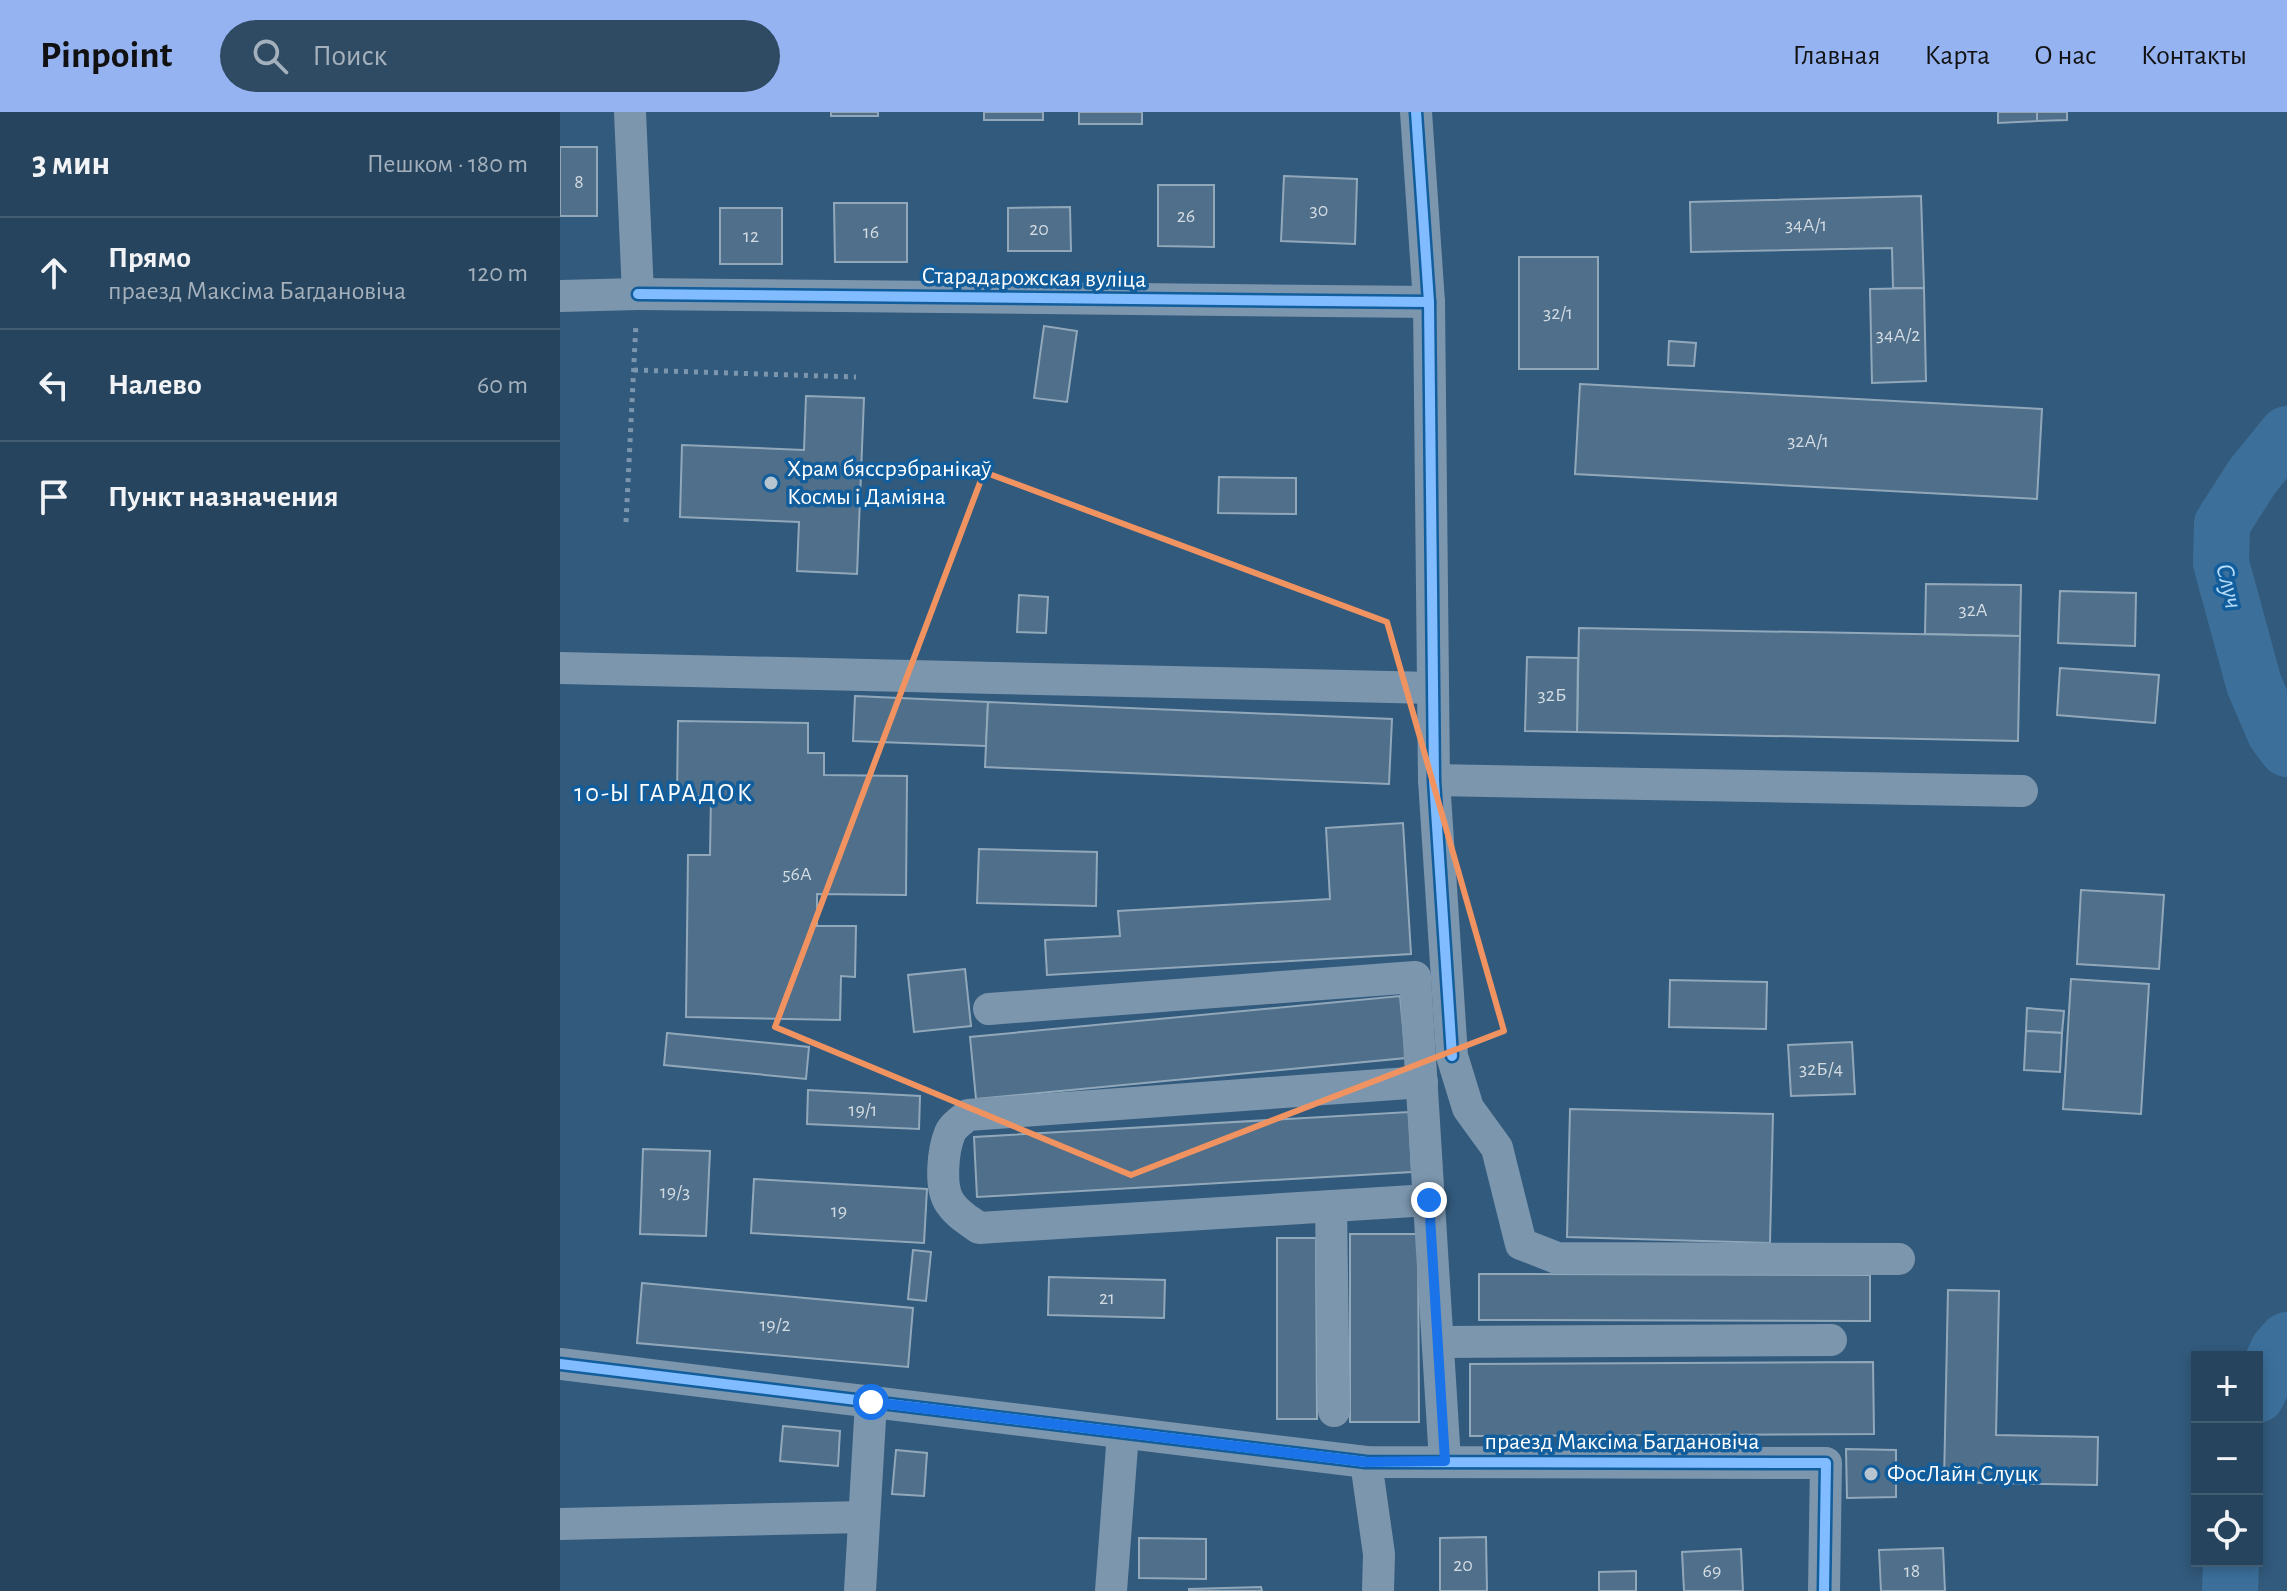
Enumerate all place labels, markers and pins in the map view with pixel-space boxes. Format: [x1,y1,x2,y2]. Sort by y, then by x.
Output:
place label: Храм бяссрэбранікаў Космы і Даміяна [787,457,992,509]
marker: Храм бяссрэбранікаў Космы і Даміяна [762,474,780,492]
place label: ФосЛайн Слуцк [1887,1462,2038,1486]
marker: ФосЛайн Слуцк [1862,1465,1880,1483]

